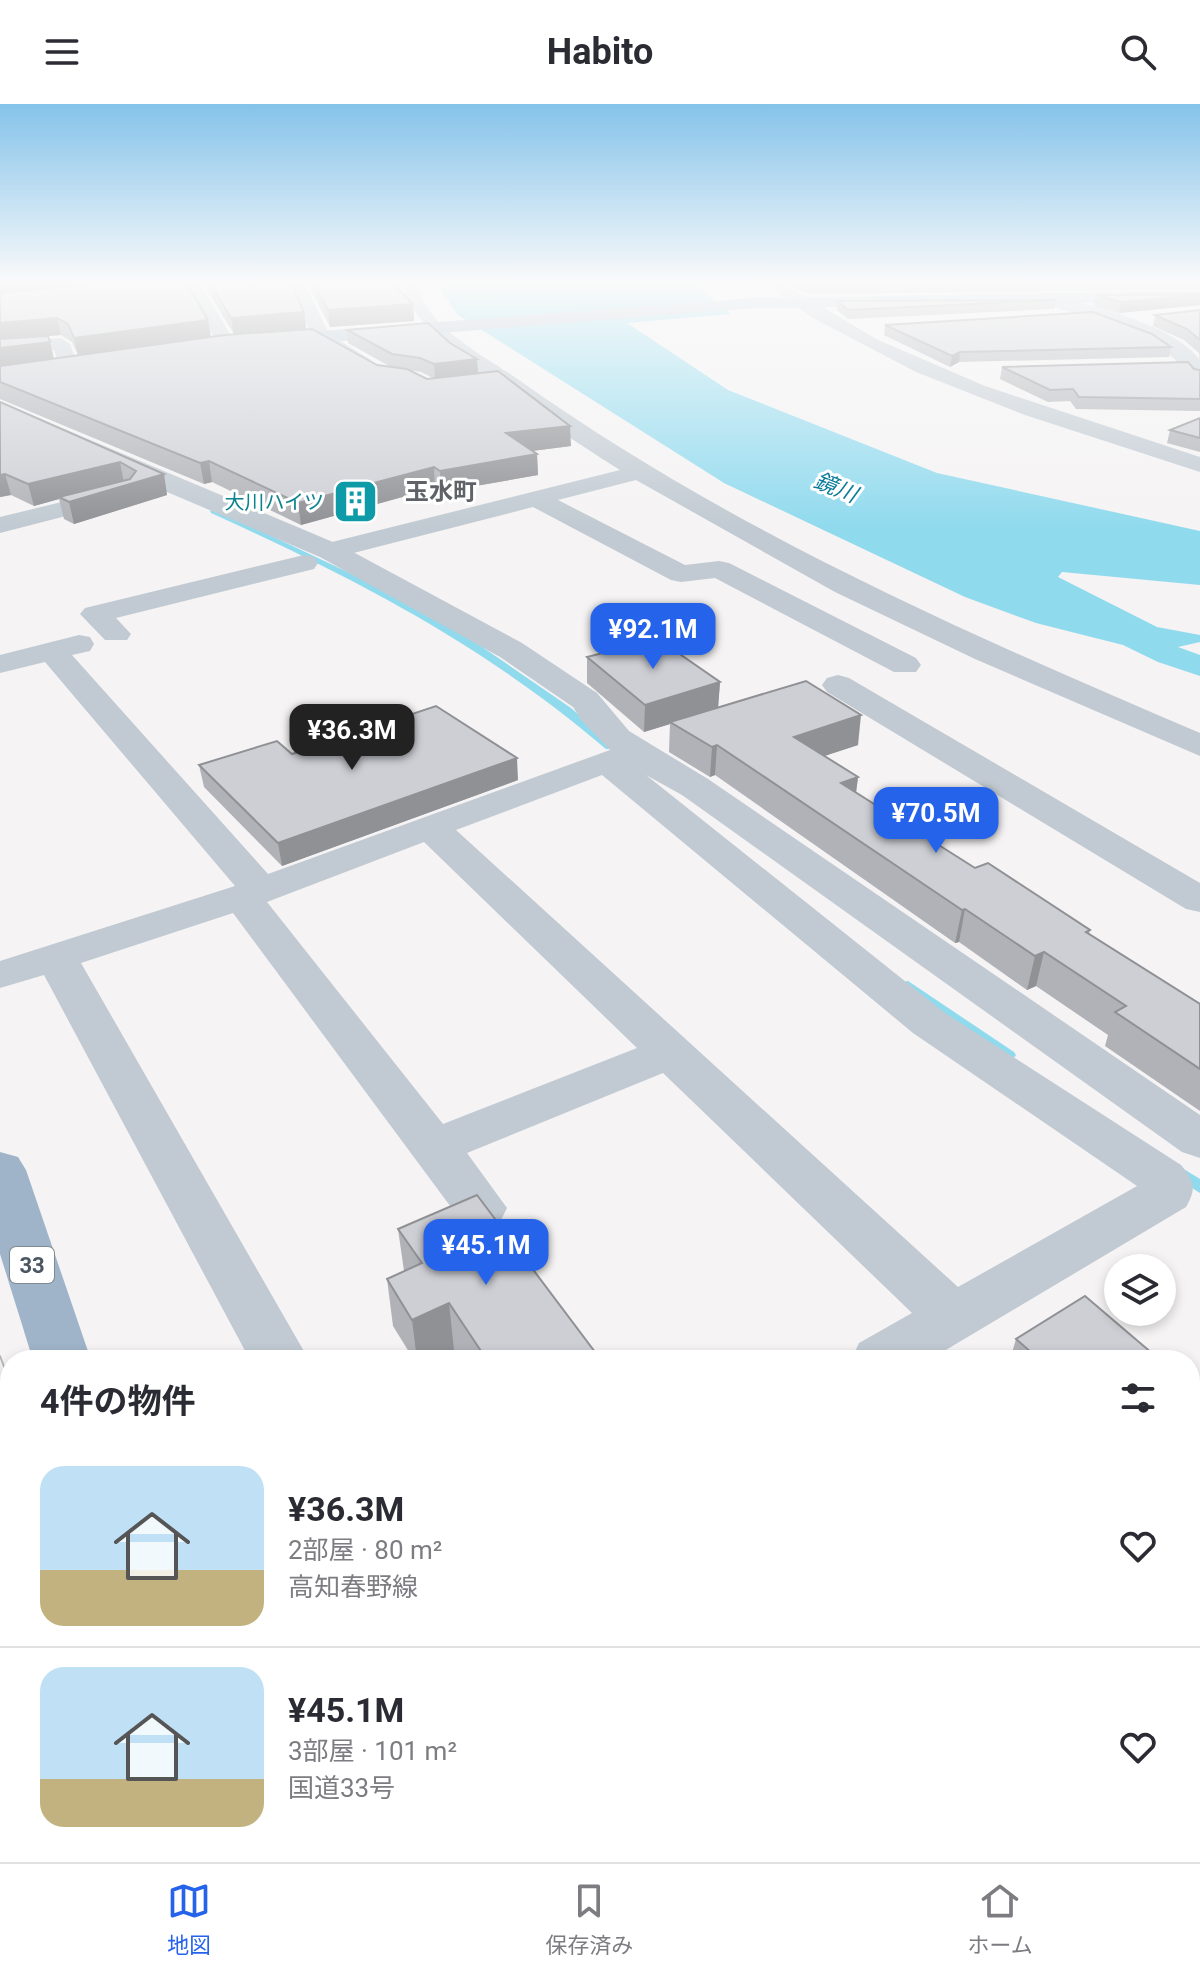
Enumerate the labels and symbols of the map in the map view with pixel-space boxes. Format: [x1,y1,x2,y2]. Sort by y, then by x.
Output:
water label: 鏡川 [811,468,863,508]
building icon: 大川ハイツ [331,478,379,526]
district label: 玉水町 [405,478,477,506]
place label: 大川ハイツ [224,490,324,514]
pin: ¥92.1M [588,603,718,671]
pin: ¥36.3M [287,704,417,772]
pin: ¥70.5M [871,787,1001,855]
pin: ¥45.1M [421,1219,551,1287]
road number: 33 [10,1247,54,1283]

